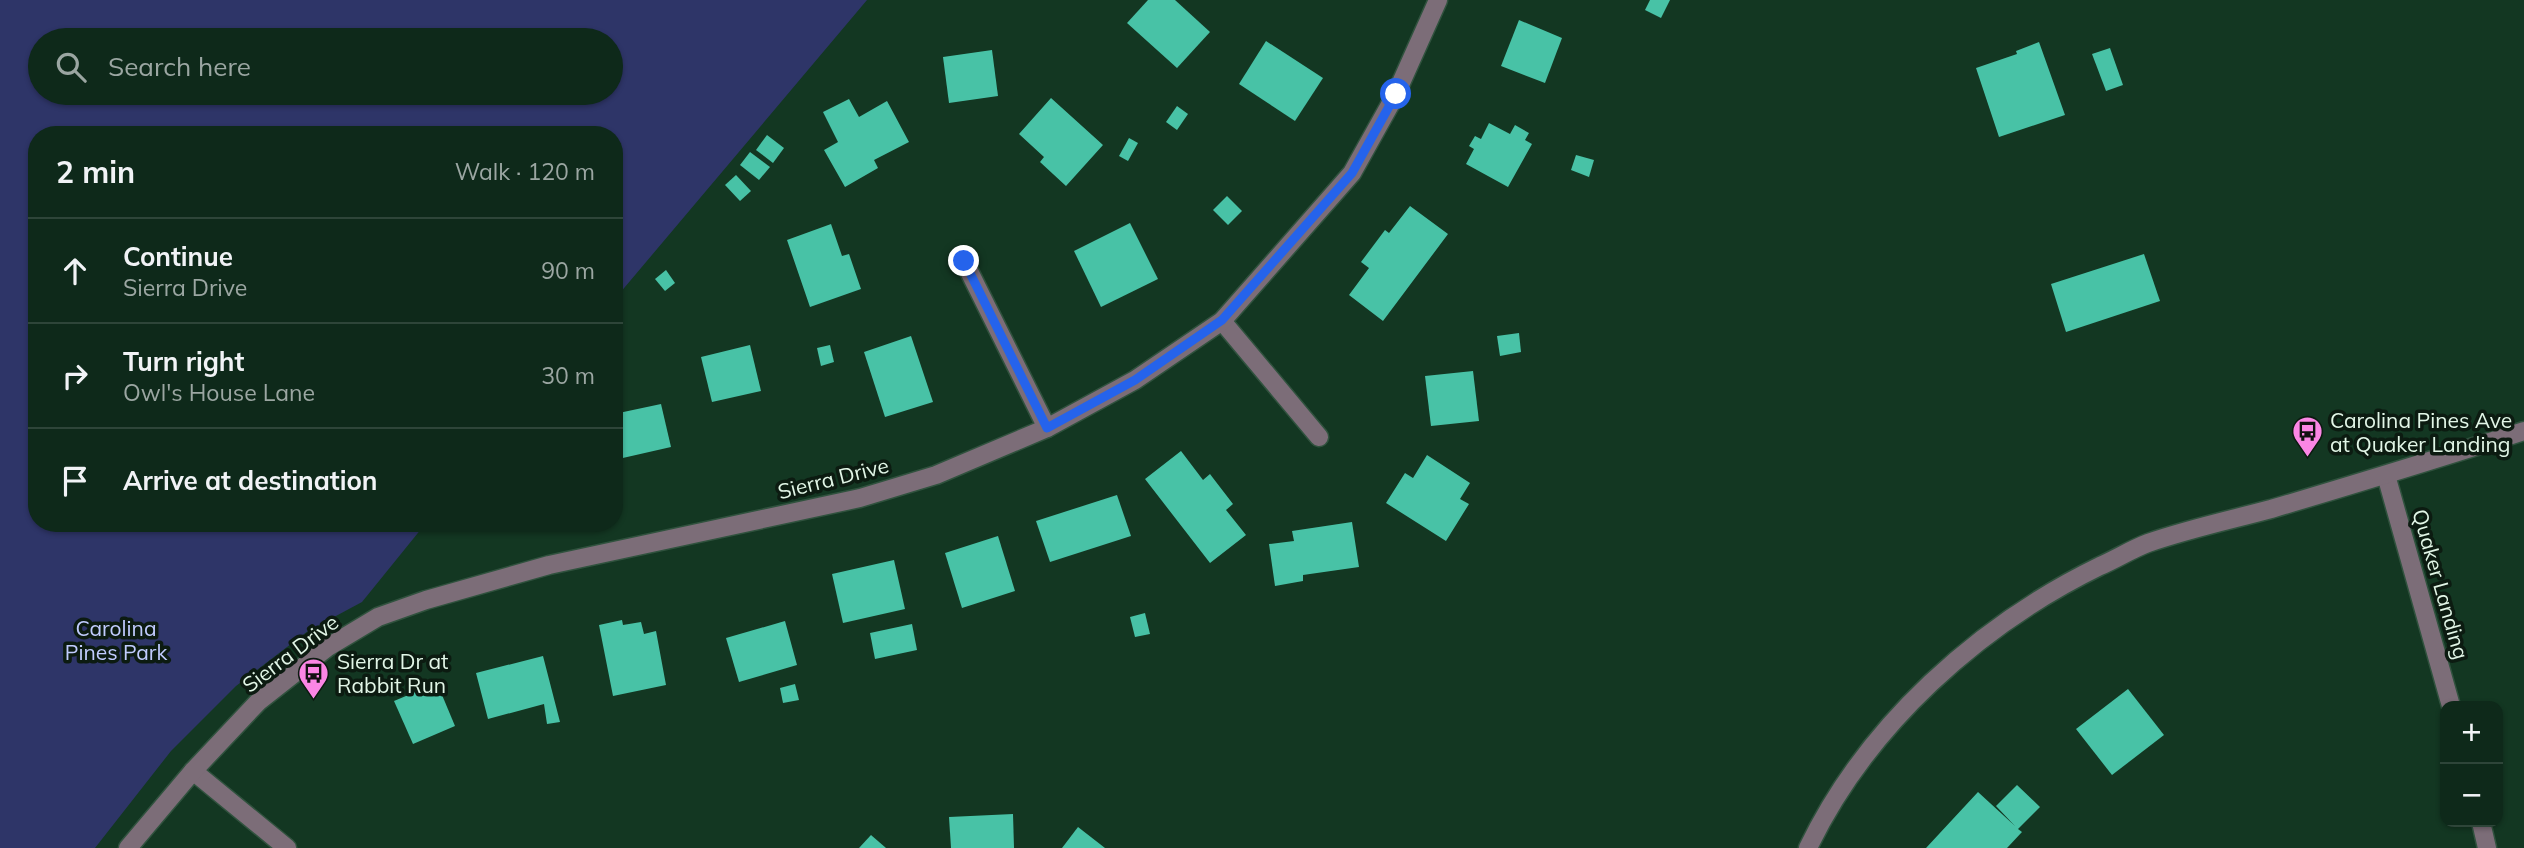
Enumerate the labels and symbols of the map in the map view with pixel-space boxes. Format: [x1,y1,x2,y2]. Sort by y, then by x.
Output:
route start [1380,78,1411,109]
route end [948,245,979,276]
place label: Carolina Pines Ave at Quaker Landing [2330,407,2512,457]
bus stop icon: Carolina Pines Ave at Quaker Landing [2290,415,2324,459]
street label: Sierra Drive [775,452,891,504]
street label: Quaker Landing [2407,506,2475,662]
street label: Sierra Drive [237,608,343,698]
park label: Carolina Pines Park [65,615,167,665]
place label: Sierra Dr at Rabbit Run [337,648,448,698]
bus stop icon: Sierra Dr at Rabbit Run [297,656,331,700]

